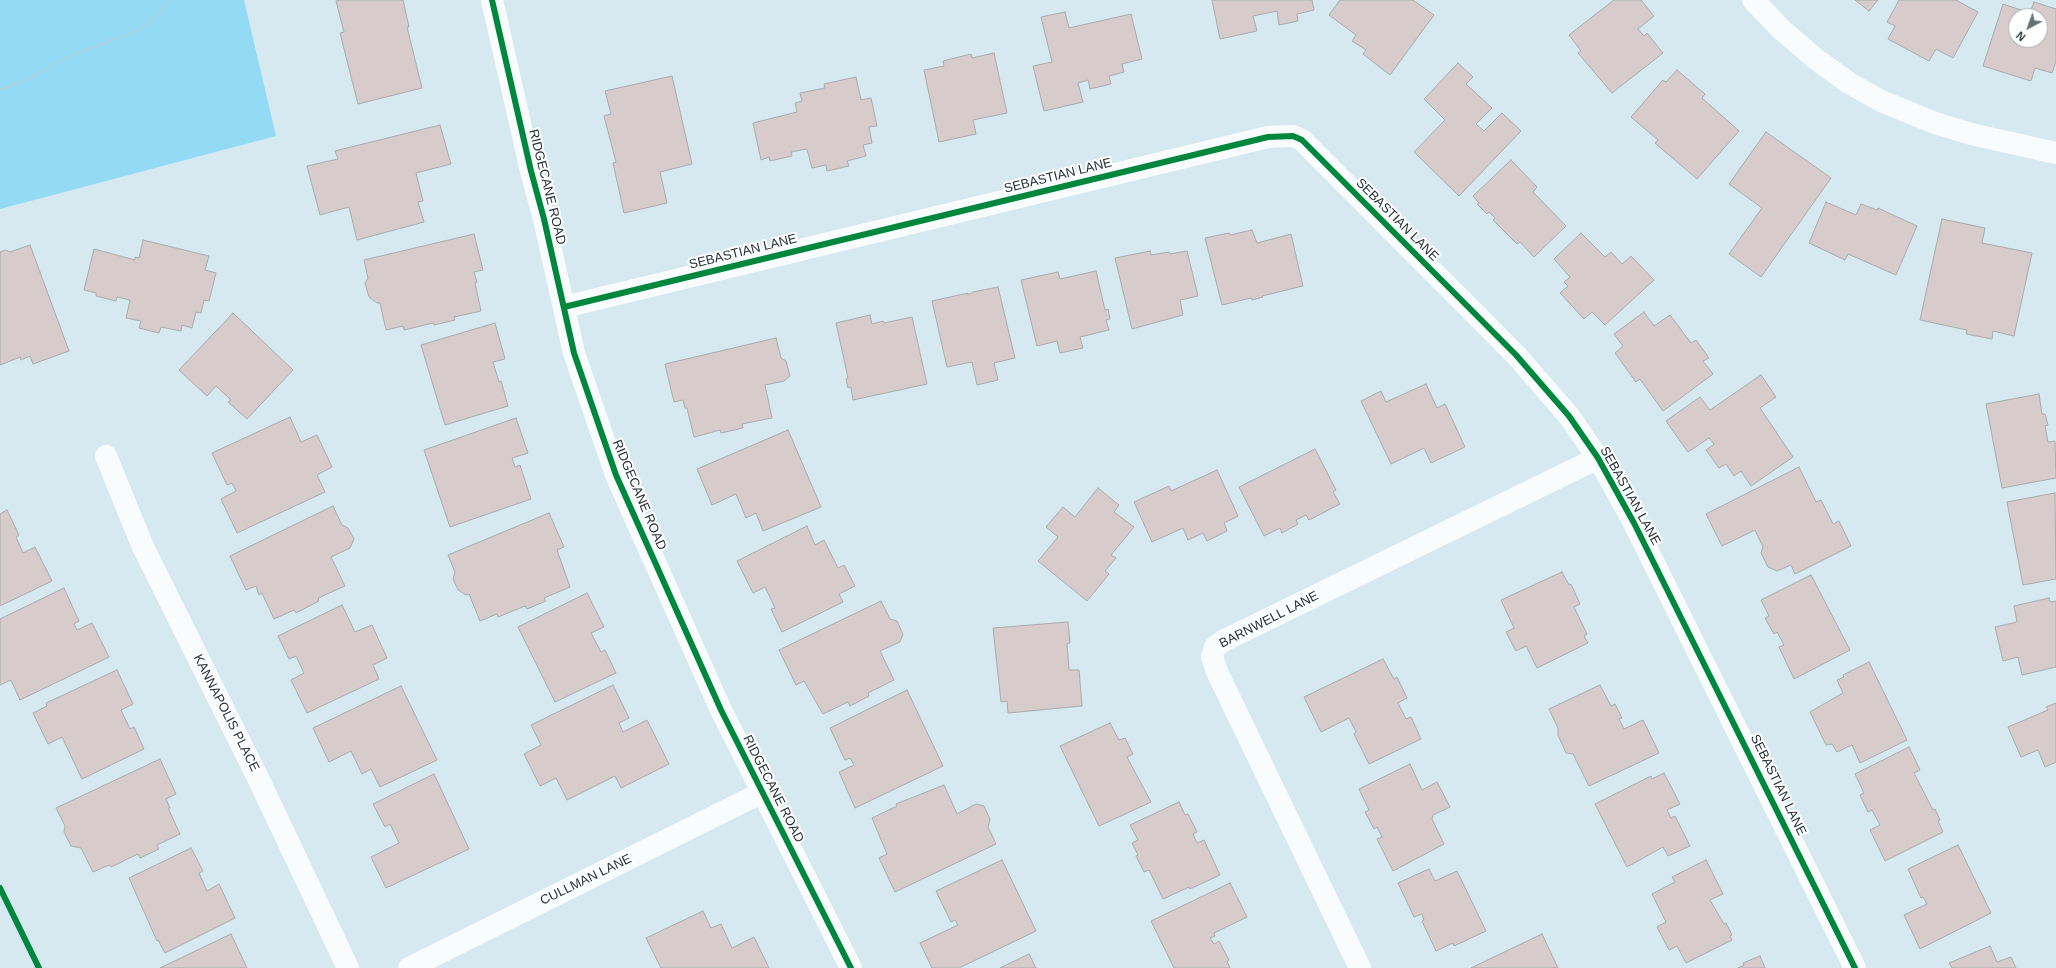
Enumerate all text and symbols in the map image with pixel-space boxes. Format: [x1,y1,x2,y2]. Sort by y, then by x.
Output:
north arrow [2008,8,2048,48]
text: N [2014,29,2028,43]
street label: RIDGECANE ROAD [525,128,569,246]
street label: SEBASTIAN LANE [1002,155,1114,197]
street label: SEBASTIAN LANE [1352,175,1442,265]
street label: SEBASTIAN LANE [687,231,799,273]
street label: RIDGECANE ROAD [609,437,669,553]
street label: SEBASTIAN LANE [1596,444,1664,548]
street label: BARNWELL LANE [1217,588,1321,652]
street label: KANNAPOLIS PLACE [190,652,262,774]
street label: SEBASTIAN LANE [1747,732,1809,838]
street label: RIDGECANE ROAD [739,733,807,845]
street label: CULLMAN LANE [538,851,634,909]

